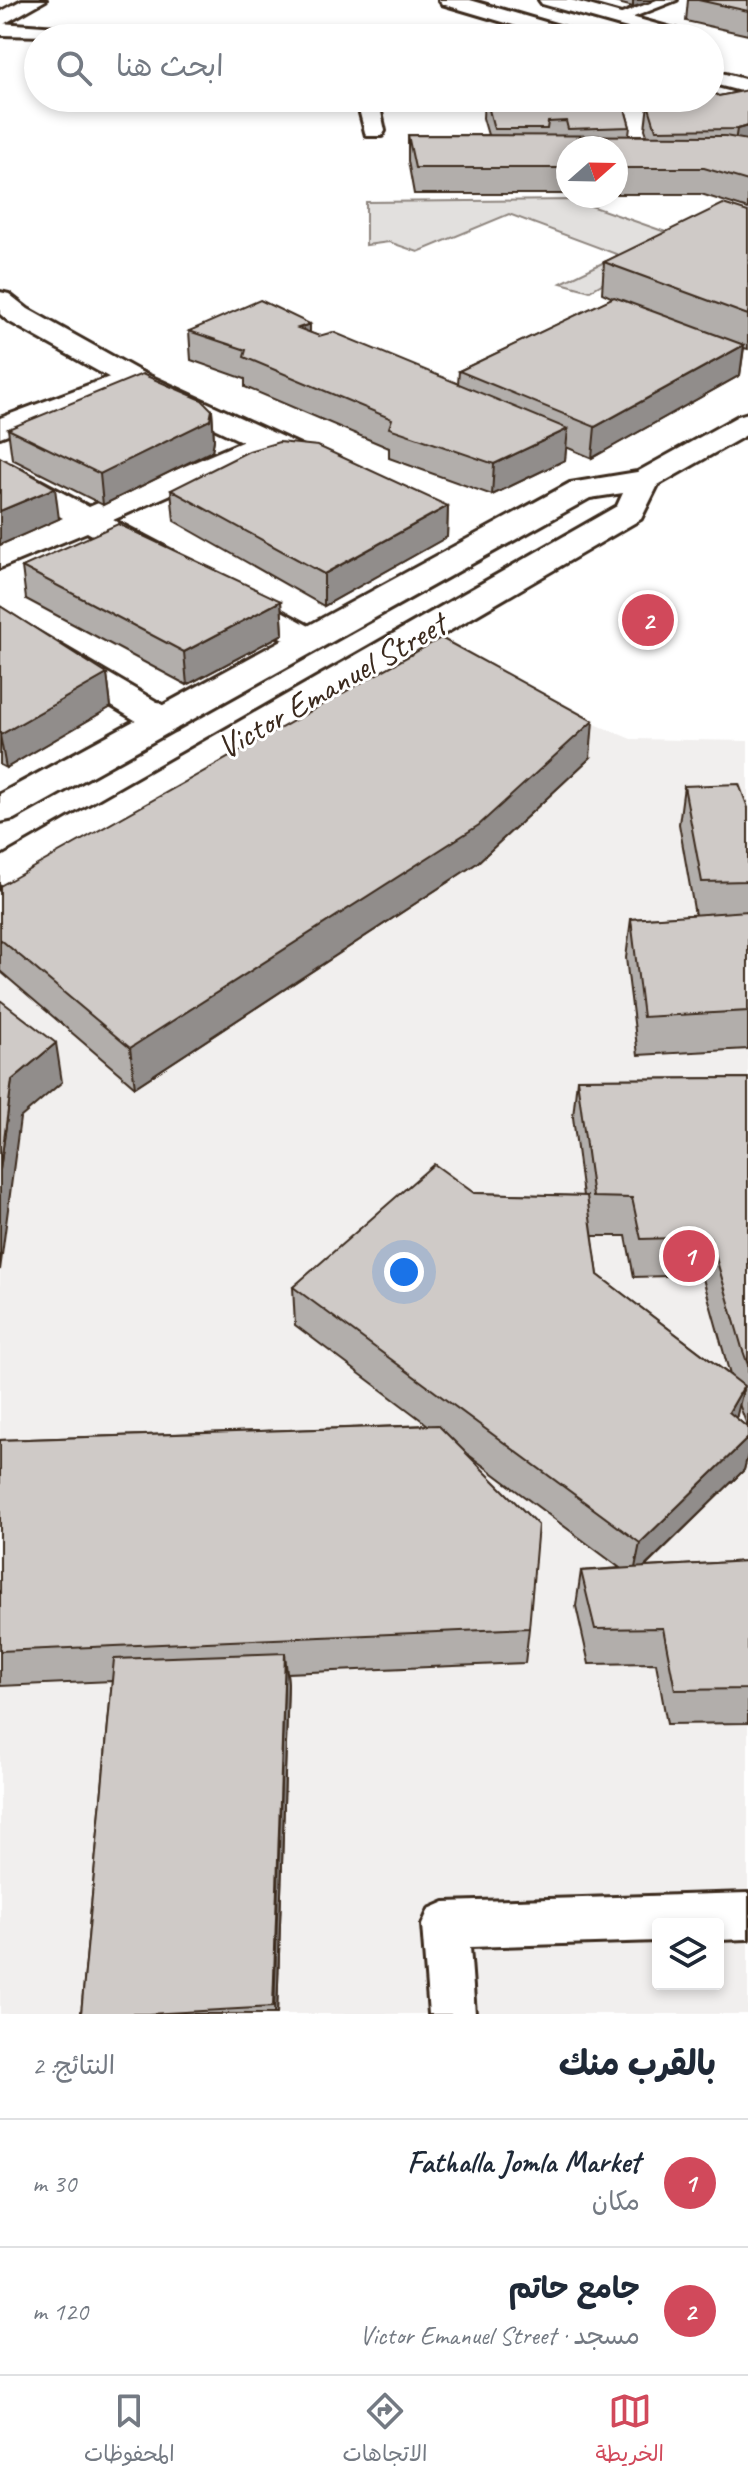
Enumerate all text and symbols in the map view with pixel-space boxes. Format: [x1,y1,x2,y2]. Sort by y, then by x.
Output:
search box [24,24,724,112]
icon: search [52,46,96,90]
text: ابحث هنا [116,47,224,85]
north arrow [556,136,628,208]
pin: 2 [622,590,674,650]
street label: Victor Emanuel Street [209,600,457,768]
pin: 1 [663,1226,715,1286]
your location [384,1252,424,1292]
map controls [652,1918,724,1990]
button: layers [652,1918,724,1990]
text: بالقرب منك [559,2042,716,2085]
text: النتائج: 2 [32,2049,115,2082]
text: Fathalla Jomla Market [407,2143,640,2181]
text: 30 m [32,2167,76,2200]
text: 1 [684,2167,696,2200]
text: مكان [592,2185,640,2218]
text: جامع حاتم [509,2269,640,2307]
text: 120 m [32,2295,88,2328]
text: 2 [684,2295,696,2328]
text: مسجد · Victor Emanuel Street [359,2319,640,2352]
tab: المحفوظات [84,2389,175,2473]
tab: الاتجاهات [342,2389,427,2473]
tab: الخريطة [595,2389,664,2473]

